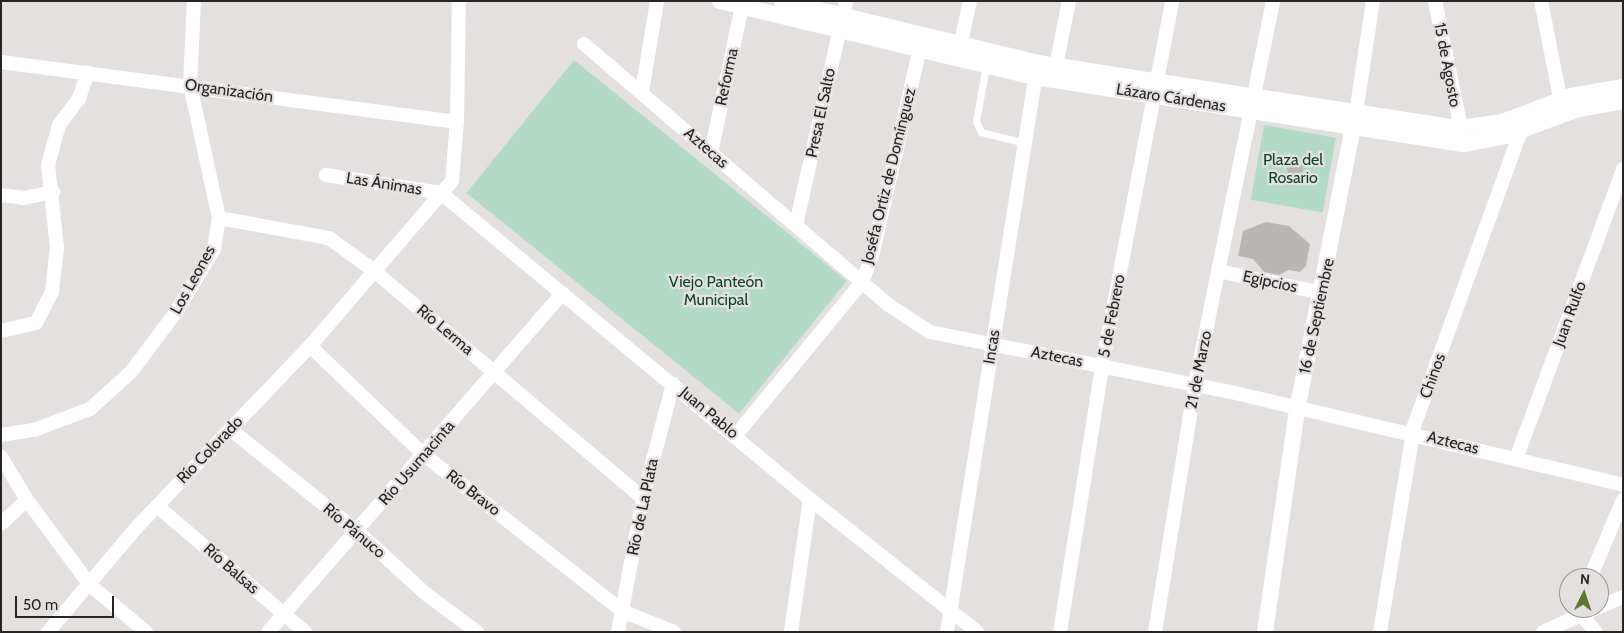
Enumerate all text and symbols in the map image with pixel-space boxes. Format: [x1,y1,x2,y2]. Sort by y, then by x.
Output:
street label: 15 de Agosto [1429,21,1465,109]
street label: Reforma [712,47,742,107]
street label: Presa El Salto [802,66,840,160]
street label: Organización [184,75,274,107]
street label: Lázaro Cárdenas [1115,80,1227,116]
street label: Joséfa Ortiz de Domínguez [858,86,920,266]
street label: Aztecas [680,124,732,172]
park label: Plaza del Rosario [1263,150,1323,188]
street label: Las Ánimas [345,169,423,199]
street label: Los Leones [166,242,220,318]
street label: 16 de Septiembre [1295,256,1339,376]
street label: Egipcios [1241,267,1299,297]
park label: Viejo Panteón Municipal [669,272,763,310]
street label: 5 de Febrero [1095,273,1129,359]
street label: Juan Rulfo [1549,279,1591,349]
street label: Río Lerma [413,301,477,359]
street label: Incas [980,328,1004,366]
street label: 21 de Marzo [1182,329,1216,411]
street label: Aztecas [1029,343,1085,371]
street label: Chinos [1416,351,1450,401]
street label: Juan Pablo [676,383,742,443]
street label: Río Colorado [173,412,247,488]
street label: Río Usumacinta [375,417,459,509]
street label: Aztecas [1425,427,1481,459]
street label: Río de La Plata [623,457,663,557]
street label: Río Bravo [442,466,504,520]
street label: Río Pánuco [319,499,389,563]
street label: Río Balsas [199,540,263,598]
north arrow [1559,568,1609,618]
text: N [1579,570,1591,588]
scale bar [18,586,116,618]
text: 50 m [23,596,58,614]

